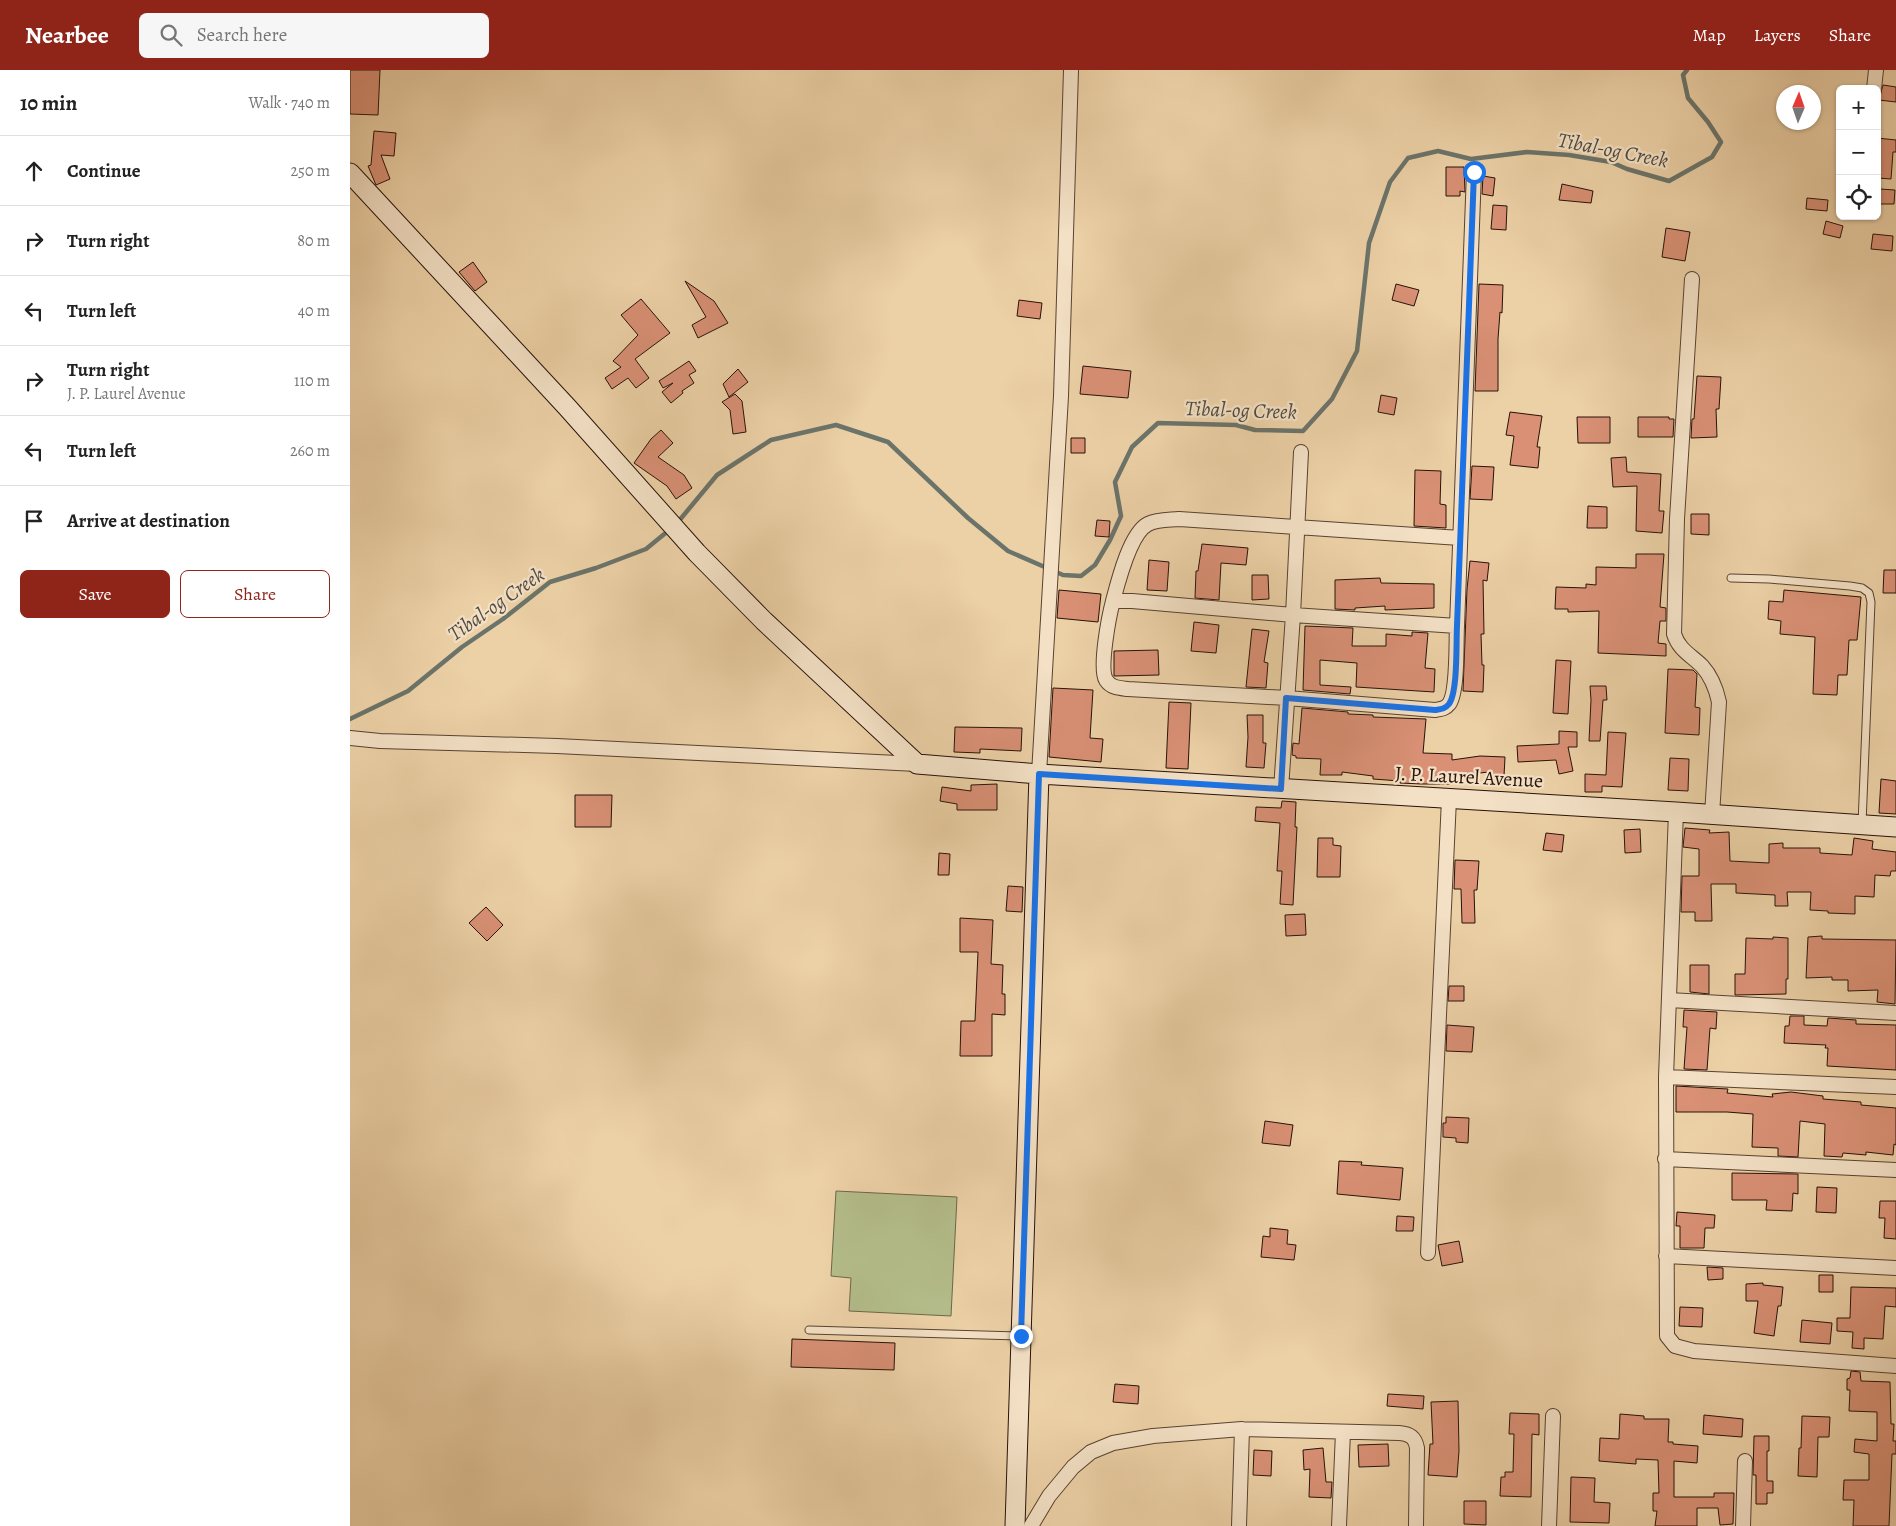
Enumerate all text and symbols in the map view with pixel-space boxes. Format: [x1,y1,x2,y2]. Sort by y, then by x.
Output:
search box [139,13,489,58]
text: Nearbee [25,19,109,51]
icon: search [157,21,185,49]
text: Search here [197,22,287,48]
text: Map [1693,23,1726,47]
text: Layers [1754,23,1801,47]
text: Share [1829,23,1871,47]
north arrow [1776,85,1821,130]
map controls [1836,85,1881,220]
button: + [1836,85,1881,130]
text: 10 min [20,89,77,117]
text: Walk · 740 m [249,92,330,114]
water label: Tibal-og Creek [1555,126,1671,174]
button: − [1836,130,1881,175]
icon: ahead [20,157,48,185]
text: Continue [67,158,141,184]
text: 250 m [291,160,330,182]
route start [1463,161,1486,184]
button: locate [1836,175,1881,220]
icon: right [20,227,48,255]
text: Turn right [67,228,149,254]
text: 80 m [297,230,330,252]
icon: left [20,297,48,325]
text: Turn left [67,298,136,324]
text: 40 m [298,300,330,322]
text: Turn right [67,357,149,383]
icon: right [20,367,48,395]
text: 110 m [294,370,330,392]
text: J. P. Laurel Avenue [67,383,186,405]
water label: Tibal-og Creek [1185,394,1297,426]
icon: left [20,437,48,465]
text: Turn left [67,438,136,464]
text: 260 m [290,440,330,462]
icon: arrive [20,507,48,535]
text: Arrive at destination [67,508,230,534]
water label: Tibal-og Creek [442,560,550,648]
button: Save [20,570,170,618]
button: Share [180,570,330,618]
street label: J. P. Laurel Avenue [1394,760,1544,794]
route end [1010,1325,1033,1348]

